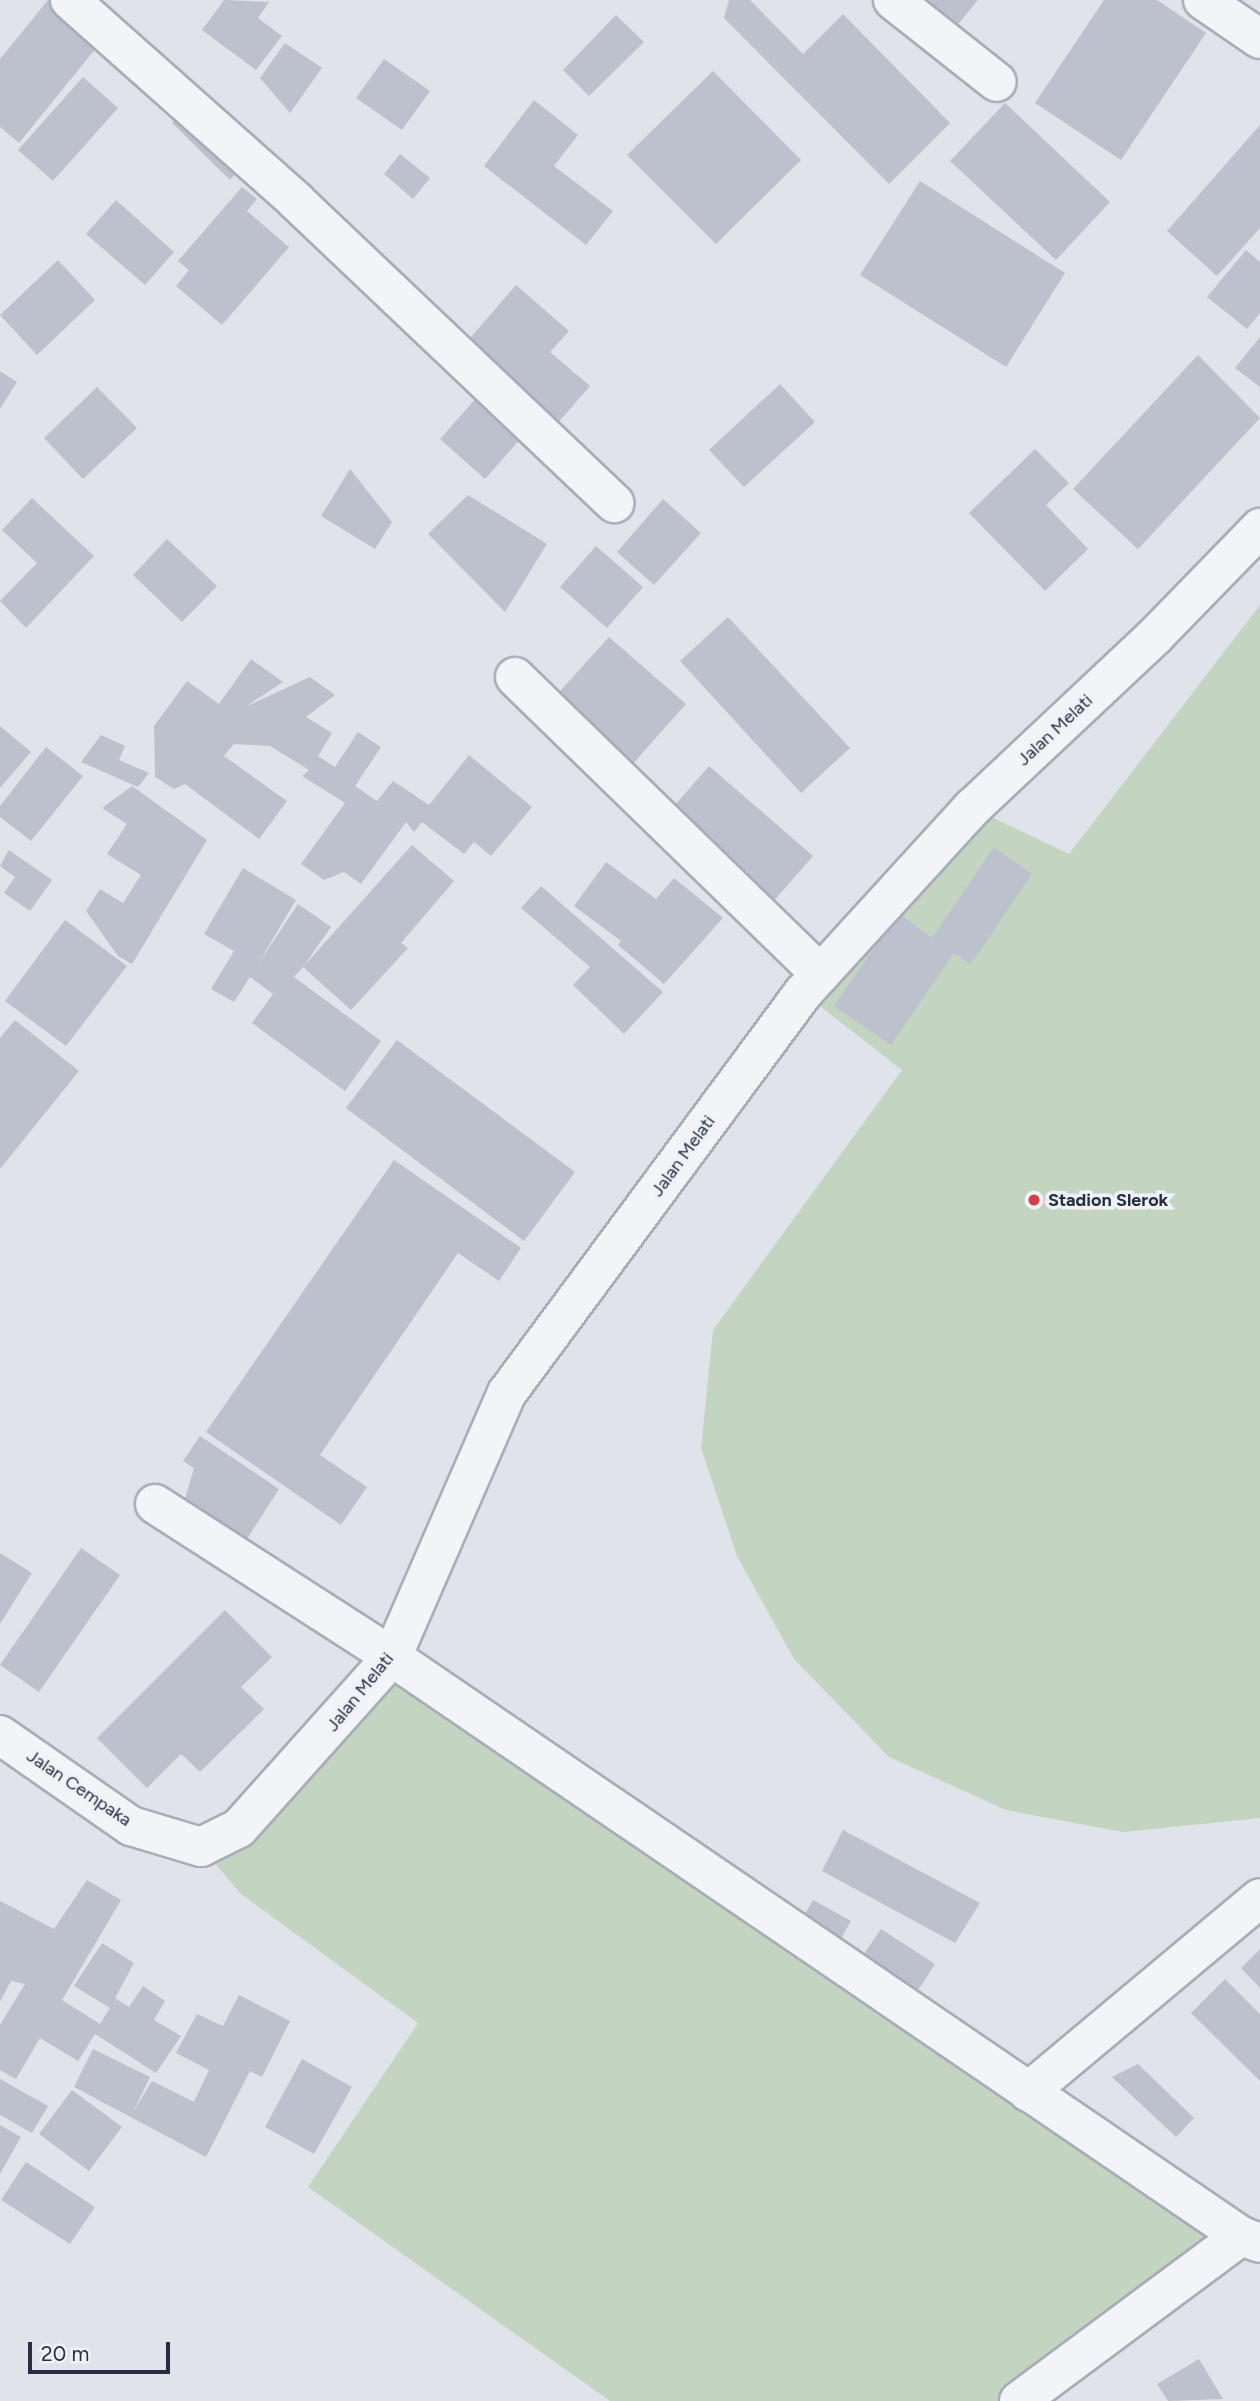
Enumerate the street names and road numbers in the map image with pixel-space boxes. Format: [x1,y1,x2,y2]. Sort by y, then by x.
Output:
street label: Jalan Melati [1013,690,1097,770]
street label: Jalan Melati [646,1111,720,1201]
street label: Jalan Melati [322,1648,398,1736]
street label: Jalan Cempaka [22,1745,136,1831]

